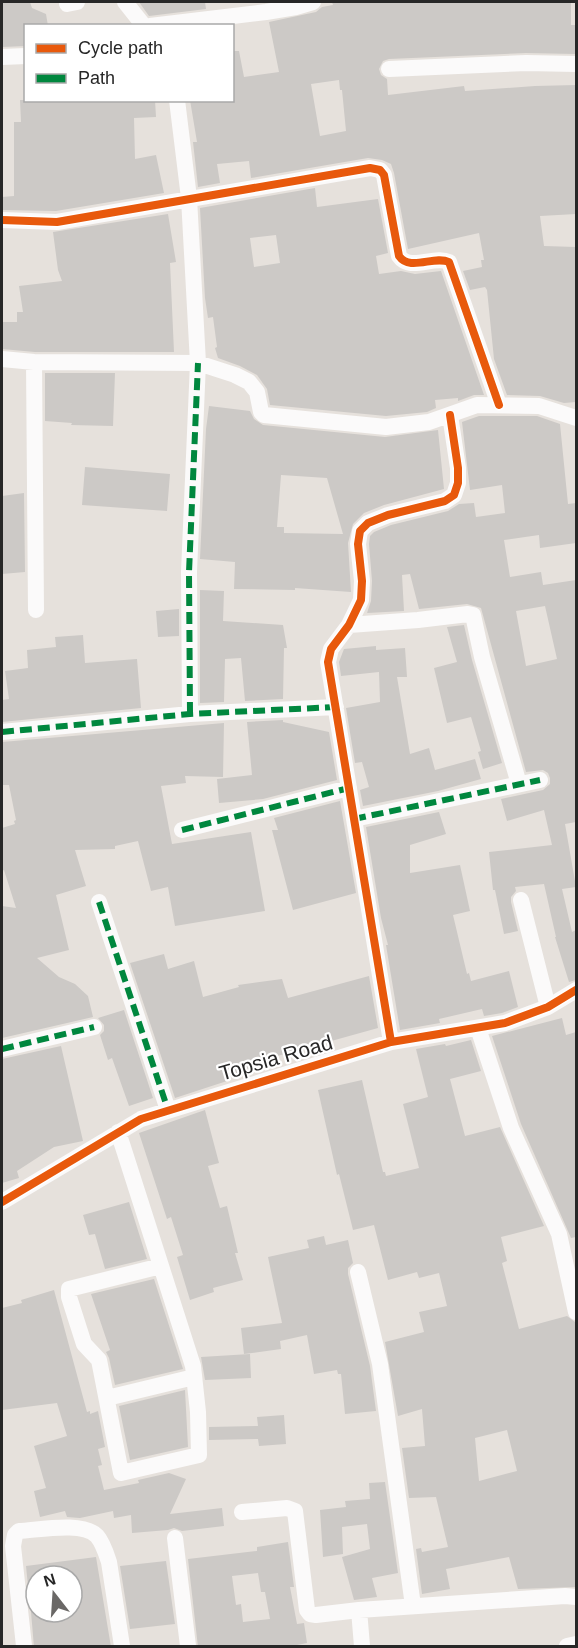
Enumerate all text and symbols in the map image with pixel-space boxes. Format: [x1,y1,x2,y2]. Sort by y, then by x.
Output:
legend [24,24,234,102]
text: Cycle path [78,38,163,58]
text: Path [78,68,115,88]
street label: Topsia Road [217,1030,335,1085]
north arrow [24,1564,84,1624]
text: N [42,1570,58,1590]

